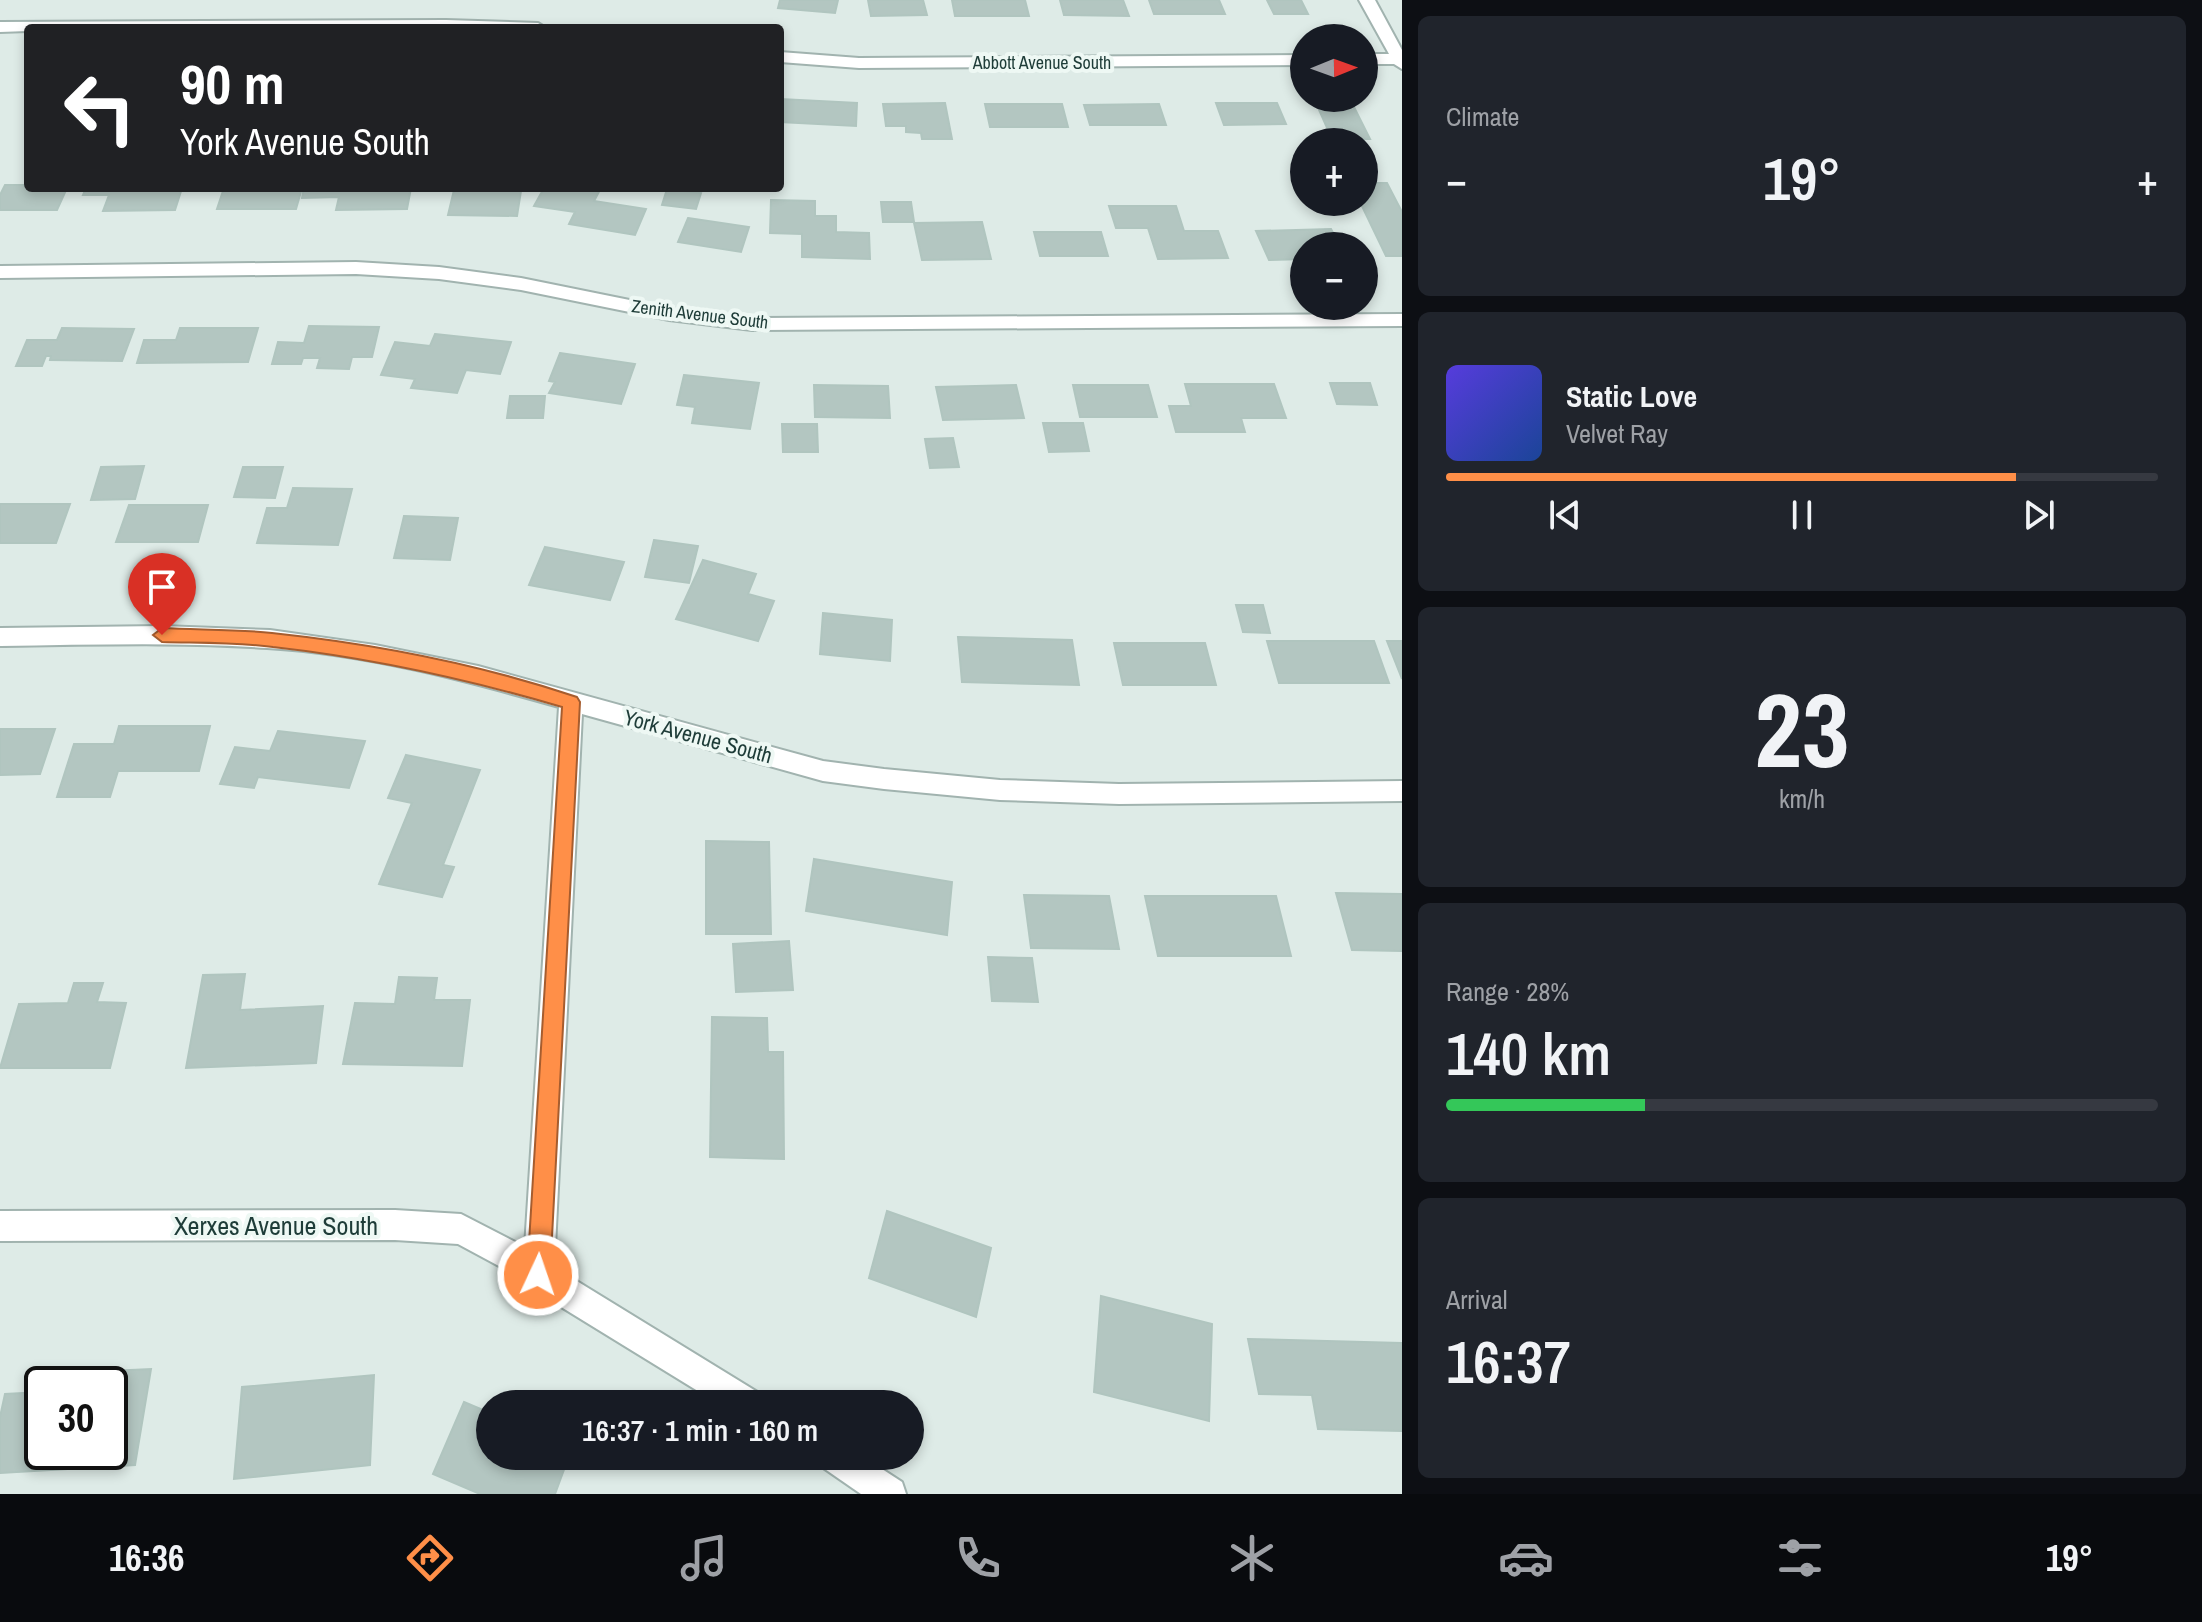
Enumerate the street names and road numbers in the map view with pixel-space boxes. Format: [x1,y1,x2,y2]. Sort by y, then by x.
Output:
street label: Abbott Avenue South [972,50,1111,75]
street label: Zenith Avenue South [630,293,770,335]
street label: York Avenue South [620,702,776,770]
street label: Xerxes Avenue South [174,1208,378,1243]

